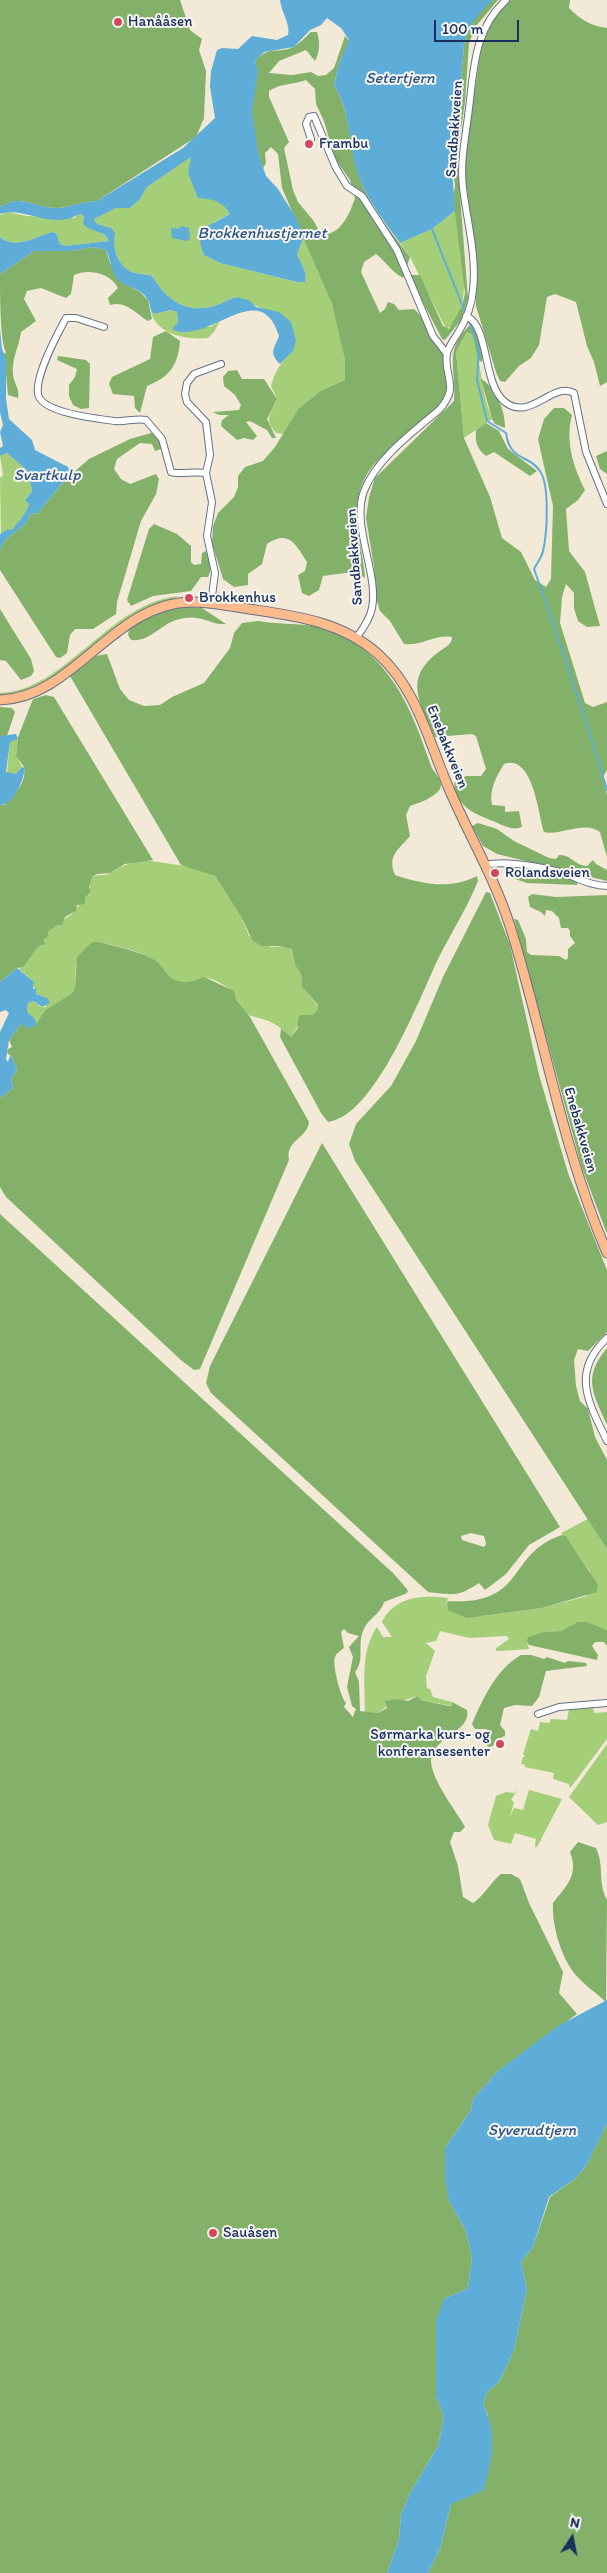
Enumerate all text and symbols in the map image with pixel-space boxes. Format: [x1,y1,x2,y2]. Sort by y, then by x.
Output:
scale bar [437,10,522,42]
place label: Hanååsen [128,13,193,31]
marker: Hanååsen [112,16,124,28]
text: 100 m [442,20,483,38]
water label: Setertjern [365,69,435,89]
street label: Sandbakkveien [443,80,467,178]
place label: Frambu [319,135,368,153]
marker: Frambu [303,138,315,150]
water label: Brokkenhustjernet [198,224,326,244]
water label: Svartkulp [14,466,80,486]
street label: Sandbakkveien [343,508,367,606]
place label: Brokkenhus [199,589,276,607]
marker: Brokkenhus [183,592,195,604]
street label: Enebakkveien [422,703,472,791]
place label: Rolandsveien [505,864,590,882]
marker: Rolandsveien [489,867,501,879]
street label: Enebakkveien [559,1085,601,1175]
place label: Sørmarka kurs- og konferansesenter [370,1726,490,1761]
marker: Sørmarka kurs- og konferansesenter [494,1738,506,1750]
water label: Syverudtjern [488,2121,576,2141]
place label: Sauåsen [223,2224,277,2242]
marker: Sauåsen [207,2227,219,2239]
north arrow [547,2513,597,2563]
text: N [569,2514,581,2532]

